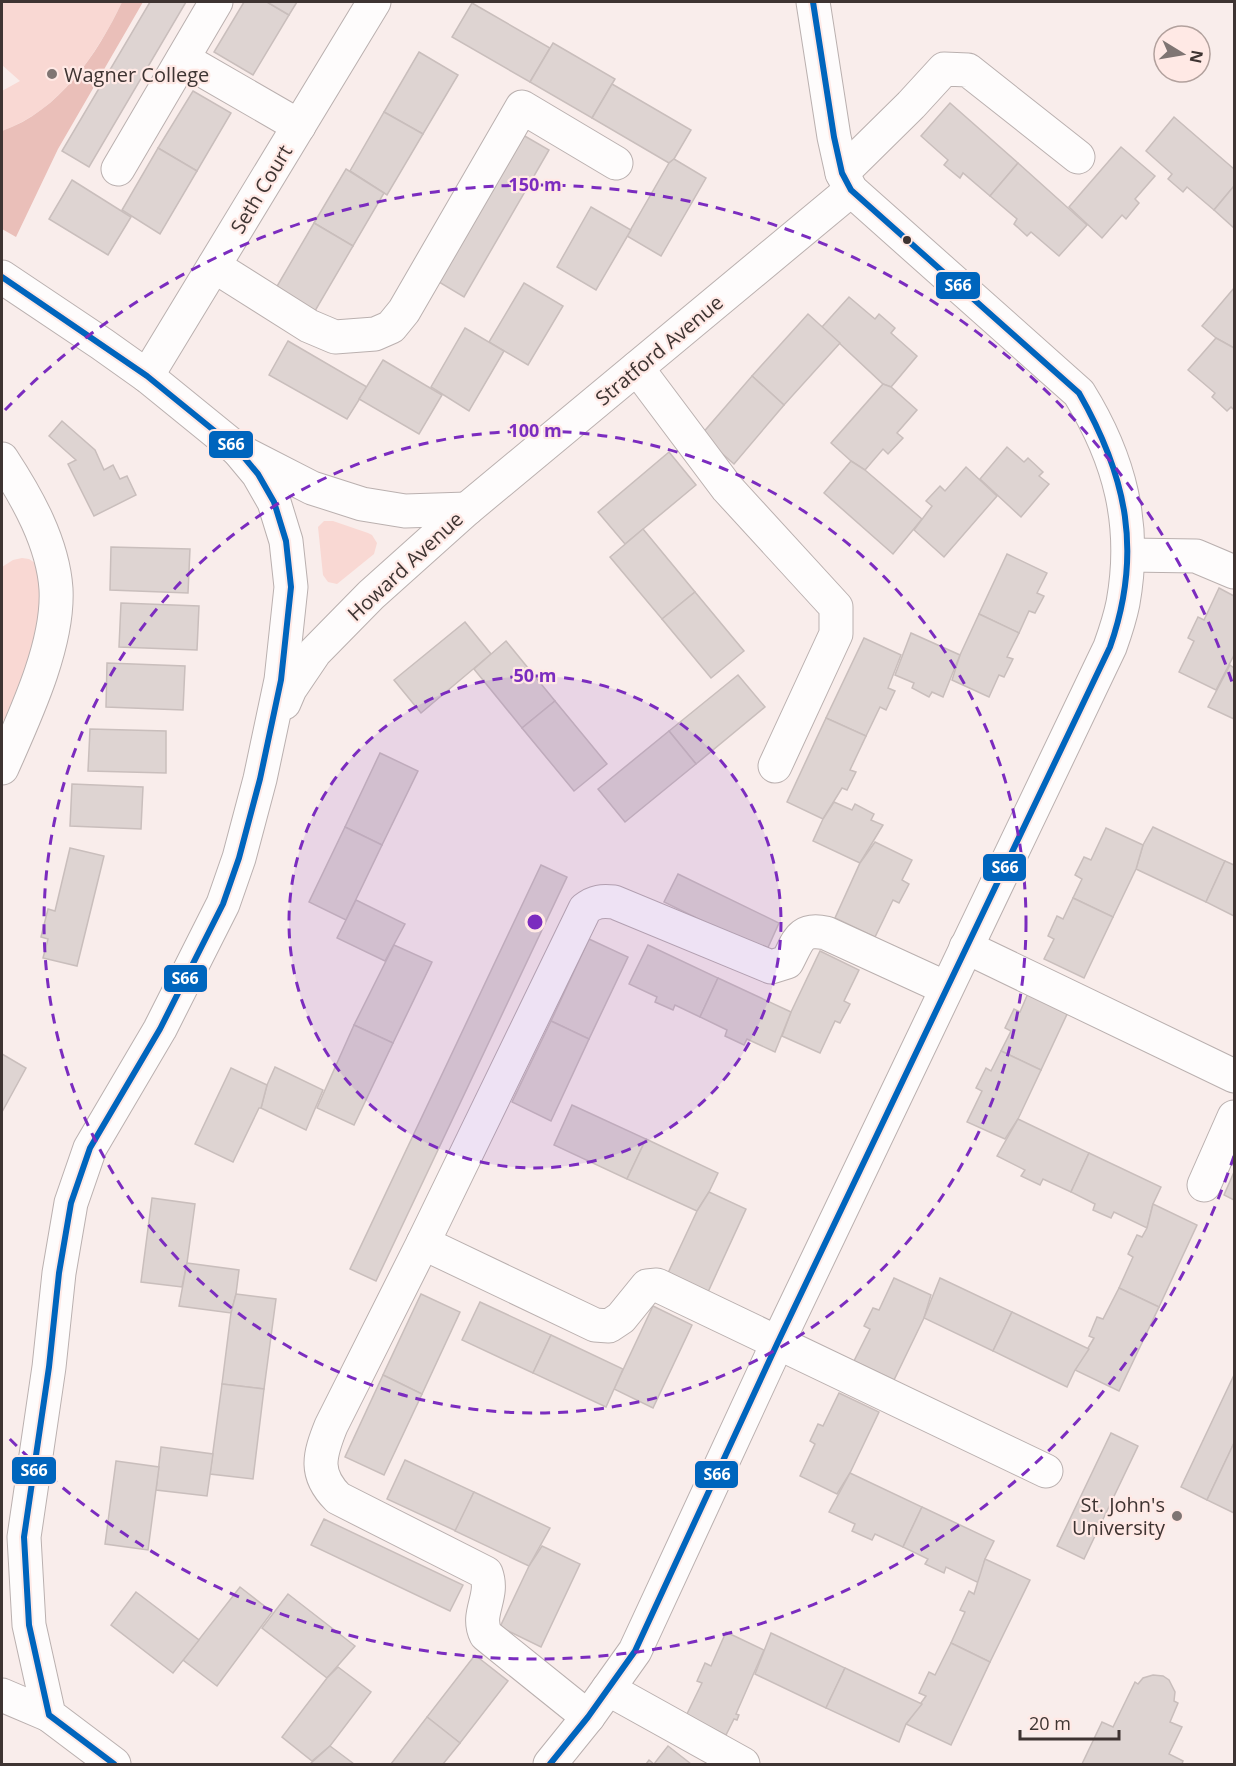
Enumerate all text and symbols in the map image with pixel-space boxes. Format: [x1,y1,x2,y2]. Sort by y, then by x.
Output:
north arrow [1152,24,1212,84]
text: N [1185,48,1209,65]
place label: Wagner College [64,61,209,88]
marker: Wagner College [45,67,59,81]
street label: Seth Court [224,140,298,238]
text: 150 m [508,172,562,196]
unlabelled marker [901,234,913,246]
line badge: S66 [935,271,981,300]
text: S66 [944,274,972,296]
street label: Stratford Avenue [590,289,728,411]
text: 100 m [508,418,562,442]
line badge: S66 [208,430,254,459]
text: S66 [217,433,245,455]
street label: Howard Avenue [341,505,469,627]
text: 50 m [514,663,556,687]
line badge: S66 [982,853,1027,882]
text: S66 [991,856,1019,878]
centre of rings [525,912,545,932]
line badge: S66 [163,964,208,993]
text: S66 [171,967,199,989]
line badge: S66 [11,1456,57,1485]
text: S66 [20,1459,48,1481]
line badge: S66 [694,1460,739,1489]
text: S66 [703,1463,731,1485]
place label: St. John's University [1072,1491,1166,1541]
marker: St. John's University [1170,1509,1184,1523]
scale bar [1020,1703,1119,1741]
text: 20 m [1029,1711,1071,1735]

